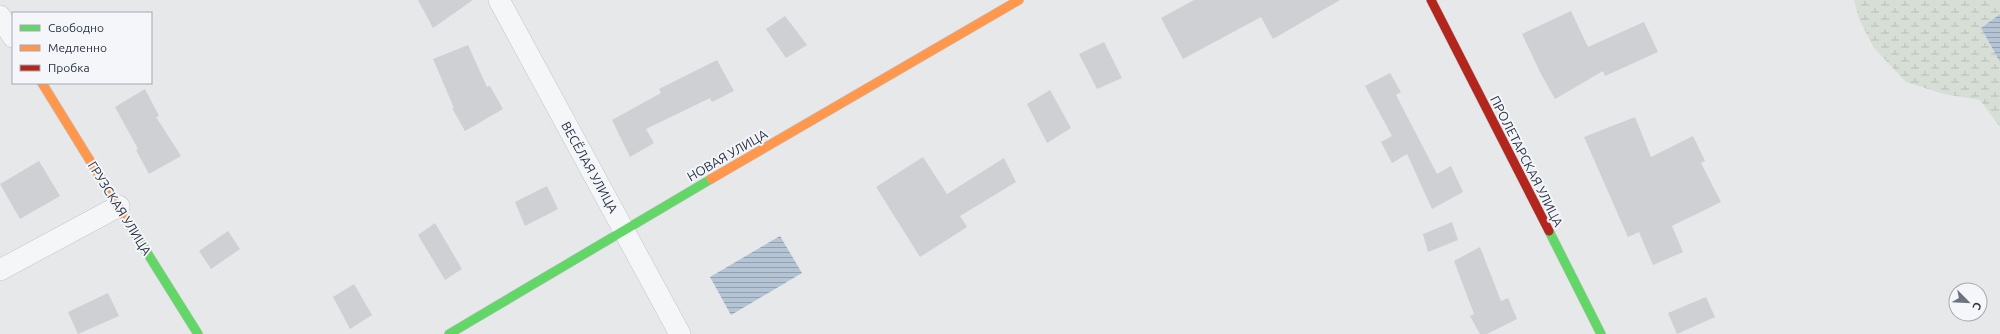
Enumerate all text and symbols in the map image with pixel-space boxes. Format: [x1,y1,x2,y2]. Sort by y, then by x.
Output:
legend [12,12,152,84]
text: Свободно [48,21,104,34]
text: Медленно [48,41,107,54]
text: Пробка [48,61,90,74]
street label: ПРОЛЕТАРСКАЯ УЛИЦА [1488,93,1566,229]
street label: ВЕСЁЛАЯ УЛИЦА [559,118,622,216]
street label: НОВАЯ УЛИЦА [685,126,770,184]
street label: ГРУЗСКАЯ УЛИЦА [86,159,155,258]
north arrow [1948,282,1988,322]
text: С [1970,300,1984,312]

